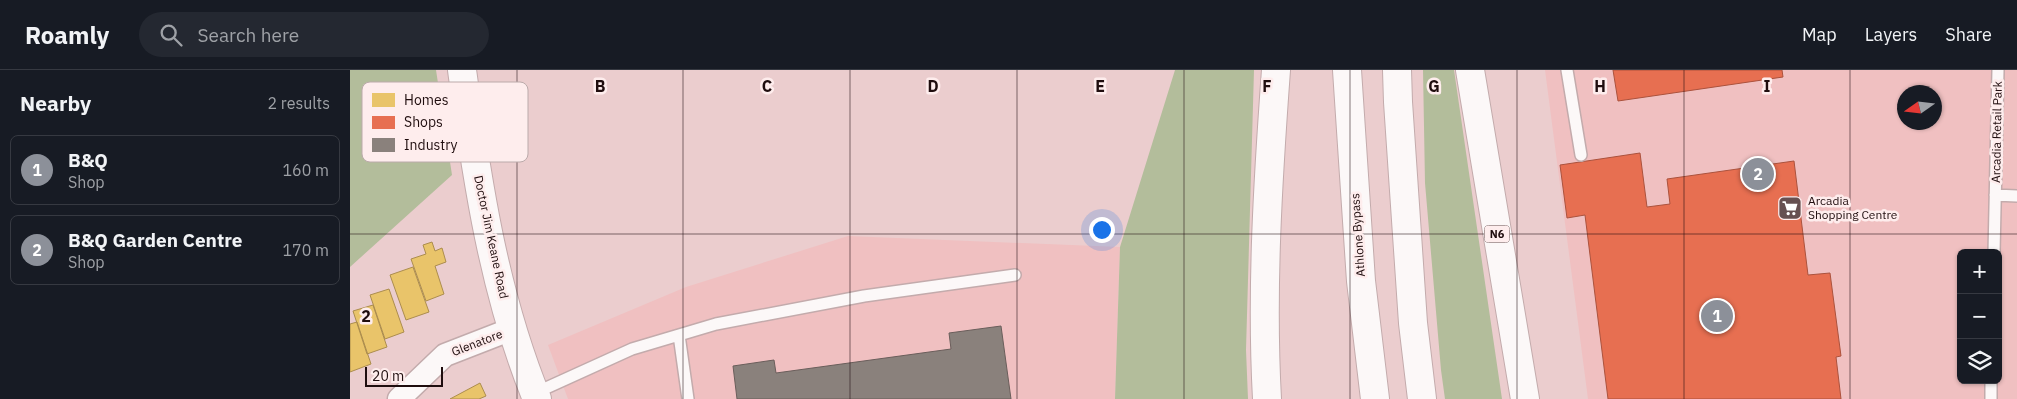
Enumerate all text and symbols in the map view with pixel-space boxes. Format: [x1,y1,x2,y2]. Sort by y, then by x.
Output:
search box [139,12,489,57]
text: Roamly [25,19,109,51]
icon: search [157,21,185,49]
text: Search here [197,23,299,47]
text: Map [1802,23,1837,46]
text: Layers [1865,23,1917,46]
text: Share [1945,23,1992,46]
text: B [595,76,606,96]
text: C [762,76,772,96]
text: D [927,76,939,96]
text: E [1095,76,1105,96]
text: F [1262,76,1272,96]
text: G [1428,76,1440,96]
text: H [1594,76,1606,96]
text: I [1764,76,1771,96]
street label: Arcadia Retail Park [1988,80,2005,183]
legend [362,82,528,162]
north arrow [1897,85,1942,130]
text: Nearby [20,89,91,117]
text: Homes [404,91,449,109]
text: 2 results [267,93,330,113]
text: Shops [404,113,443,131]
text: Industry [404,136,458,154]
text: B&Q [68,148,108,172]
pin: 2 [1742,155,1774,193]
text: 1 [32,160,42,180]
text: 160 m [282,160,329,180]
text: Shop [68,172,105,192]
street label: Doctor Jim Keane Road [471,174,512,300]
street label: Athlone Bypass [1347,193,1368,277]
place label: Arcadia Shopping Centre [1808,193,1898,222]
supermarket icon: Arcadia Shopping Centre [1777,195,1803,221]
your location [1089,217,1115,243]
road number: N6 [1484,226,1510,242]
text: B&Q Garden Centre [68,228,242,252]
text: 2 [32,240,42,260]
text: 170 m [282,240,329,260]
map controls [1957,249,2002,384]
button: + [1957,249,2002,294]
text: Shop [68,252,105,272]
button: − [1957,294,2002,339]
pin: 1 [1701,297,1733,335]
text: 2 [361,306,371,326]
street label: Glenatore [449,326,505,359]
button: layers [1957,339,2002,384]
scale bar [365,364,442,387]
text: 20 m [372,367,404,385]

